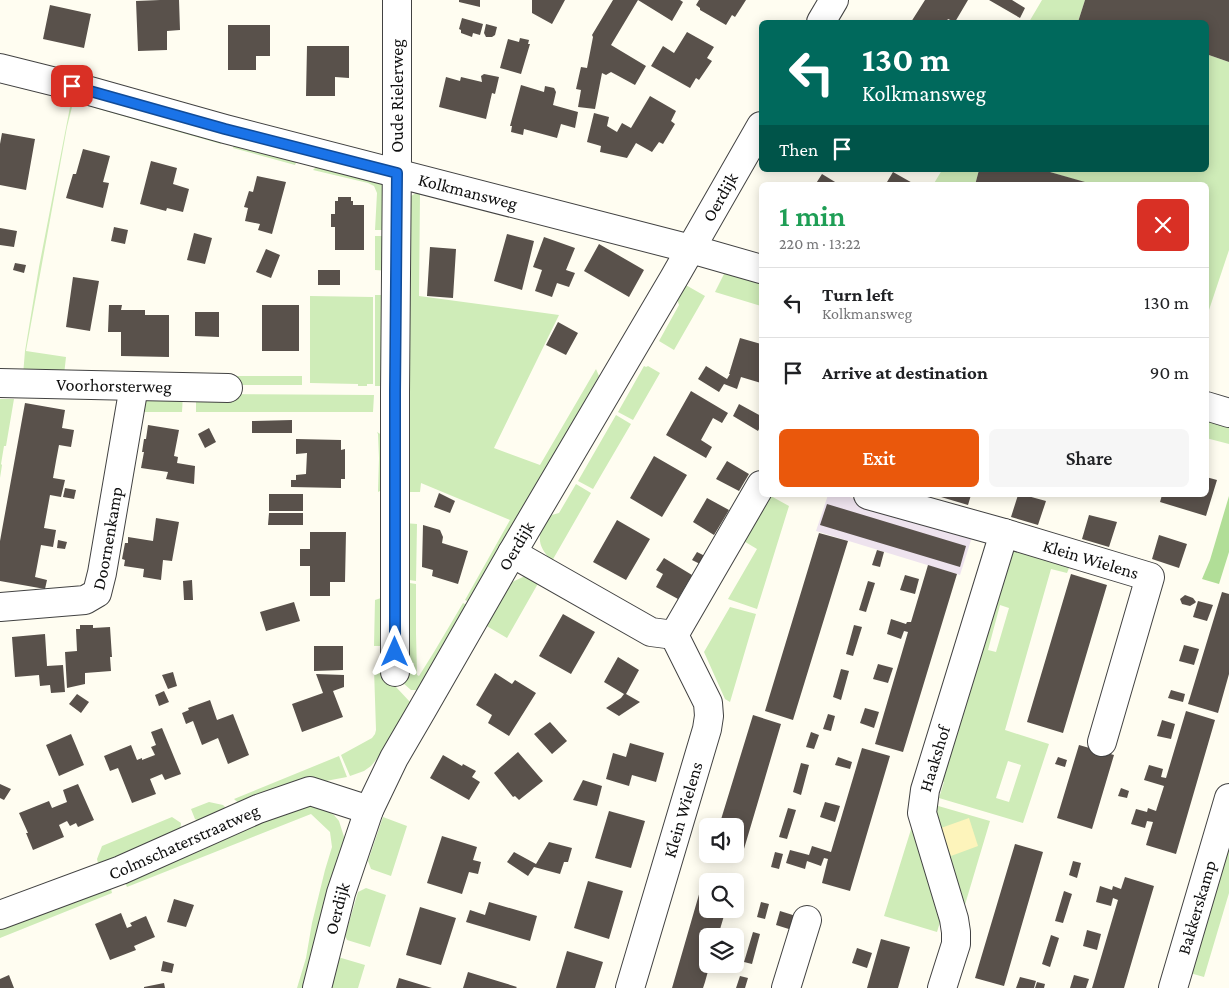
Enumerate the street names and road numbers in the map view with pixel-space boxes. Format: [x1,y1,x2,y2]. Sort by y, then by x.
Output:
street label: Oude Rielerweg [387,39,407,153]
street label: Kolkmansweg [416,169,520,214]
street label: Oerdijk [698,169,742,225]
street label: Voorhorsterweg [56,374,172,397]
street label: Doornenkamp [88,485,127,592]
street label: Oerdijk [494,518,538,574]
street label: Klein Wielens [1041,535,1141,583]
street label: Haakshof [915,722,955,794]
street label: Klein Wielens [659,759,707,860]
street label: Colmschaterstraatweg [106,800,263,884]
street label: Bakkerskamp [1173,858,1220,957]
street label: Oerdijk [321,879,354,937]

